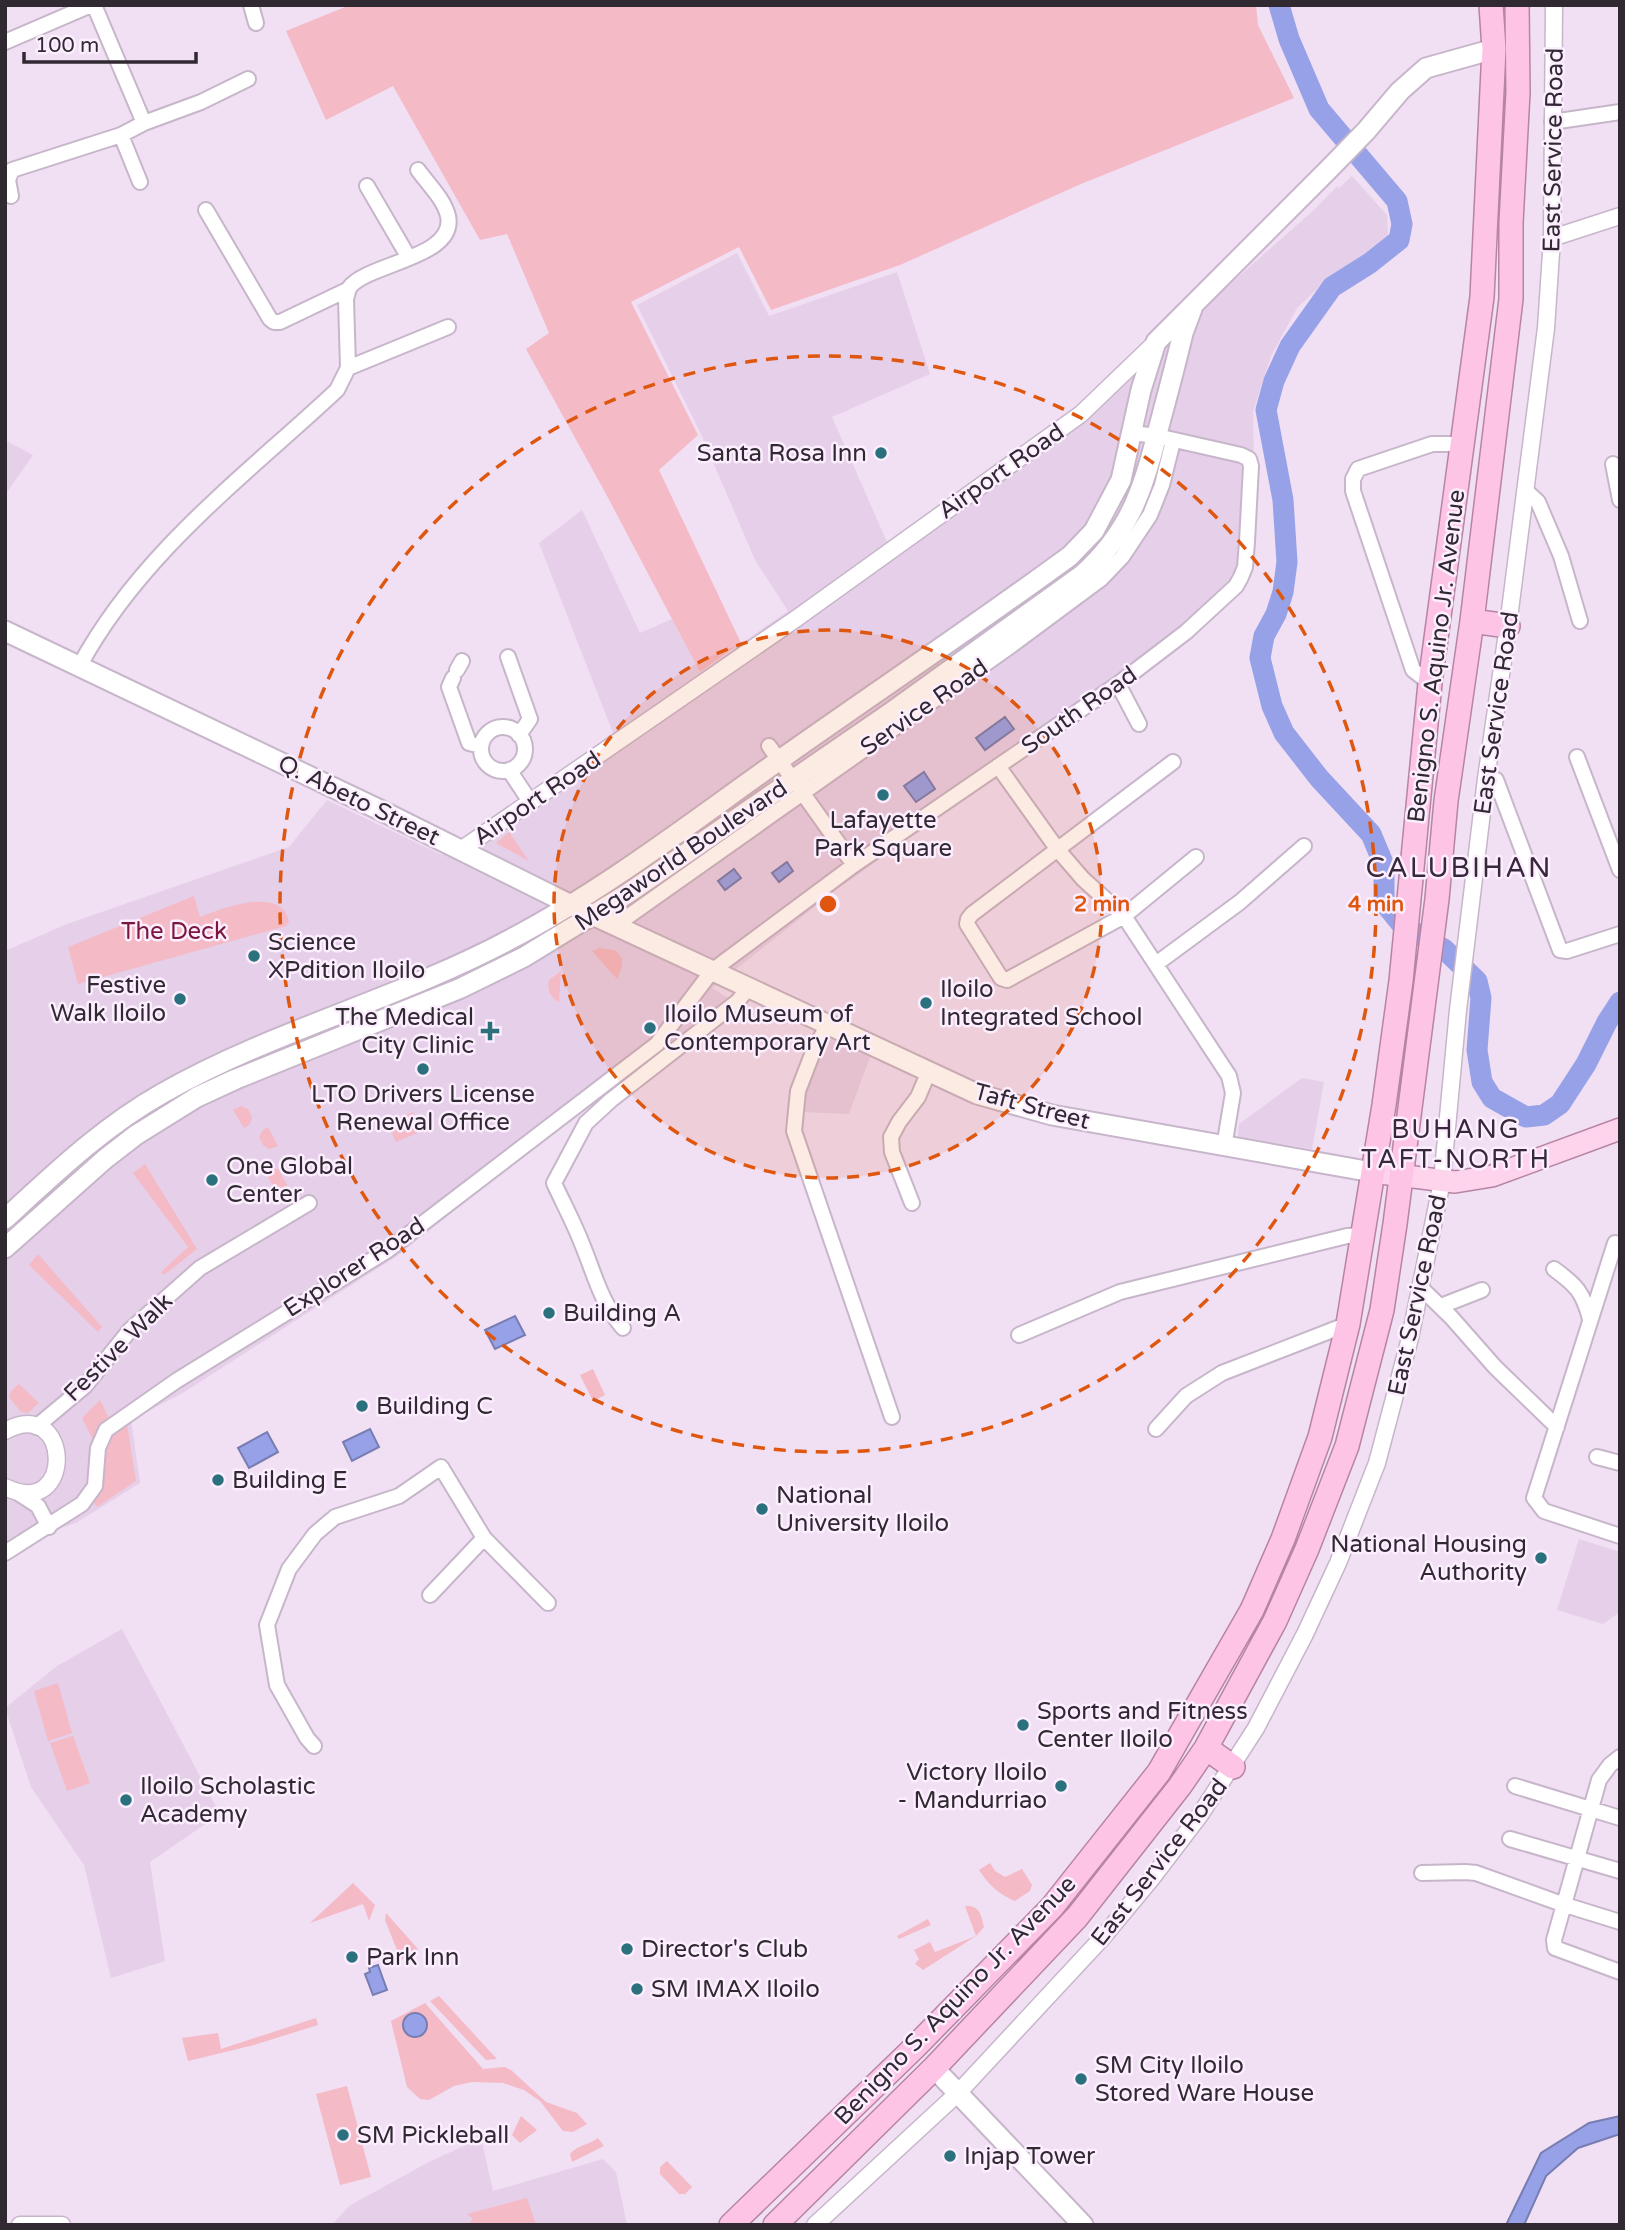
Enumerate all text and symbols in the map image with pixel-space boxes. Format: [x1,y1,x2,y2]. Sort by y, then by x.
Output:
scale bar [24,21,196,65]
text: 100 m [35,33,99,58]
street label: East Service Road [1537,47,1570,253]
street label: Airport Road [933,417,1070,526]
place label: Santa Rosa Inn [697,439,867,468]
marker: Santa Rosa Inn [873,445,889,461]
street label: Benigno S. Aquino Jr. Avenue [1402,488,1471,824]
street label: East Service Road [1468,610,1525,816]
street label: Service Road [855,653,994,762]
street label: South Road [1016,660,1143,761]
street label: Airport Road [468,745,607,852]
street label: Q. Abeto Street [273,749,444,852]
street label: Megaworld Boulevard [570,773,793,937]
marker: Lafayette Park Square [875,787,891,803]
place label: Lafayette Park Square [814,806,952,863]
district label: CALUBIHAN [1365,851,1553,885]
centre of rings [816,892,840,916]
text: 2 min [1074,892,1130,917]
text: 4 min [1348,892,1404,917]
park label: The Deck [121,917,227,946]
place label: Science XPdition Iloilo [268,928,425,985]
marker: Science XPdition Iloilo [246,948,262,964]
place label: Festive Walk Iloilo [50,971,166,1028]
place label: Iloilo Integrated School [940,975,1142,1032]
marker: Festive Walk Iloilo [172,991,188,1007]
marker: Iloilo Integrated School [918,995,934,1011]
place label: Iloilo Museum of Contemporary Art [664,1000,871,1057]
place label: The Medical City Clinic [335,1003,474,1060]
marker: Iloilo Museum of Contemporary Art [642,1020,658,1036]
marker: The Medical City Clinic [480,1021,500,1041]
marker: LTO Drivers License Renewal Office [415,1061,431,1077]
street label: Taft Street [971,1077,1093,1136]
place label: LTO Drivers License Renewal Office [311,1080,535,1137]
district label: BUHANG TAFT-NORTH [1361,1114,1551,1175]
place label: One Global Center [226,1152,353,1209]
marker: One Global Center [204,1172,220,1188]
street label: East Service Road [1382,1192,1453,1398]
street label: Explorer Road [278,1211,430,1324]
street label: Festive Walk [58,1287,179,1408]
place label: Building A [563,1299,681,1328]
marker: Building A [541,1305,557,1321]
place label: Building C [376,1392,493,1421]
marker: Building C [354,1398,370,1414]
place label: Building E [232,1466,347,1495]
marker: Building E [210,1472,226,1488]
place label: National University Iloilo [776,1481,949,1538]
marker: National University Iloilo [754,1501,770,1517]
place label: National Housing Authority [1330,1530,1527,1587]
marker: National Housing Authority [1533,1550,1549,1566]
place label: Sports and Fitness Center Iloilo [1037,1697,1248,1754]
marker: Sports and Fitness Center Iloilo [1015,1717,1031,1733]
place label: Victory Iloilo - Mandurriao [897,1758,1047,1815]
place label: Iloilo Scholastic Academy [140,1772,316,1829]
street label: East Service Road [1085,1773,1234,1952]
marker: Victory Iloilo - Mandurriao [1053,1778,1069,1794]
marker: Iloilo Scholastic Academy [118,1792,134,1808]
street label: Benigno S. Aquino Jr. Avenue [828,1870,1082,2131]
place label: Director's Club [641,1935,808,1964]
marker: Director's Club [619,1941,635,1957]
place label: Park Inn [366,1943,459,1972]
marker: Park Inn [344,1949,360,1965]
place label: SM IMAX Iloilo [651,1975,820,2004]
marker: SM IMAX Iloilo [629,1981,645,1997]
place label: SM City Iloilo Stored Ware House [1095,2051,1314,2108]
marker: SM City Iloilo Stored Ware House [1073,2071,1089,2087]
place label: SM Pickleball [357,2121,509,2150]
marker: SM Pickleball [335,2127,351,2143]
place label: Injap Tower [964,2142,1096,2171]
marker: Injap Tower [942,2148,958,2164]

